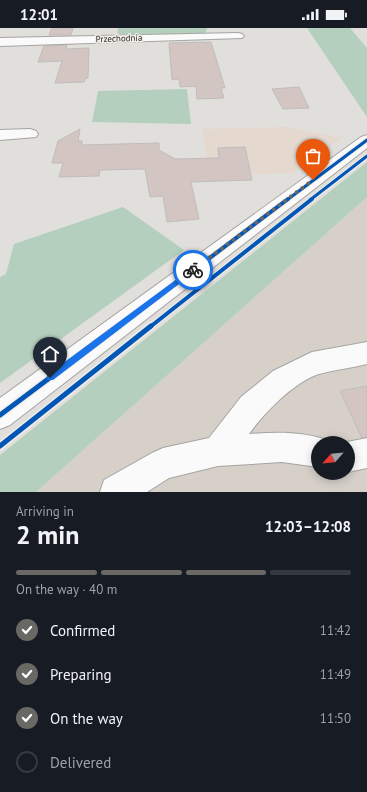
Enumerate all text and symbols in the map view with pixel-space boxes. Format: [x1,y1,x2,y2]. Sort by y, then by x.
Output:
text: 12:01 [20,5,58,24]
street label: Przechodnia [96,32,142,44]
pin [296,139,330,180]
icon: bag [302,145,324,167]
courier [173,250,213,290]
icon: bike [182,259,204,281]
pin [33,337,67,378]
icon: home [39,343,61,365]
north arrow [311,436,355,480]
map controls [311,436,355,480]
text: Arriving in [16,503,74,520]
text: 12:03–12:08 [265,517,351,536]
text: 2 min [16,518,79,551]
text: On the way · 40 m [16,581,117,598]
icon: check [16,619,38,641]
text: Confirmed [50,621,115,640]
text: 11:42 [320,622,351,639]
icon: check [16,663,38,685]
text: Preparing [50,665,112,684]
text: 11:49 [320,666,351,683]
icon: check [16,707,38,729]
text: On the way [50,709,123,728]
text: 11:50 [320,710,351,727]
text: Delivered [50,753,111,772]

